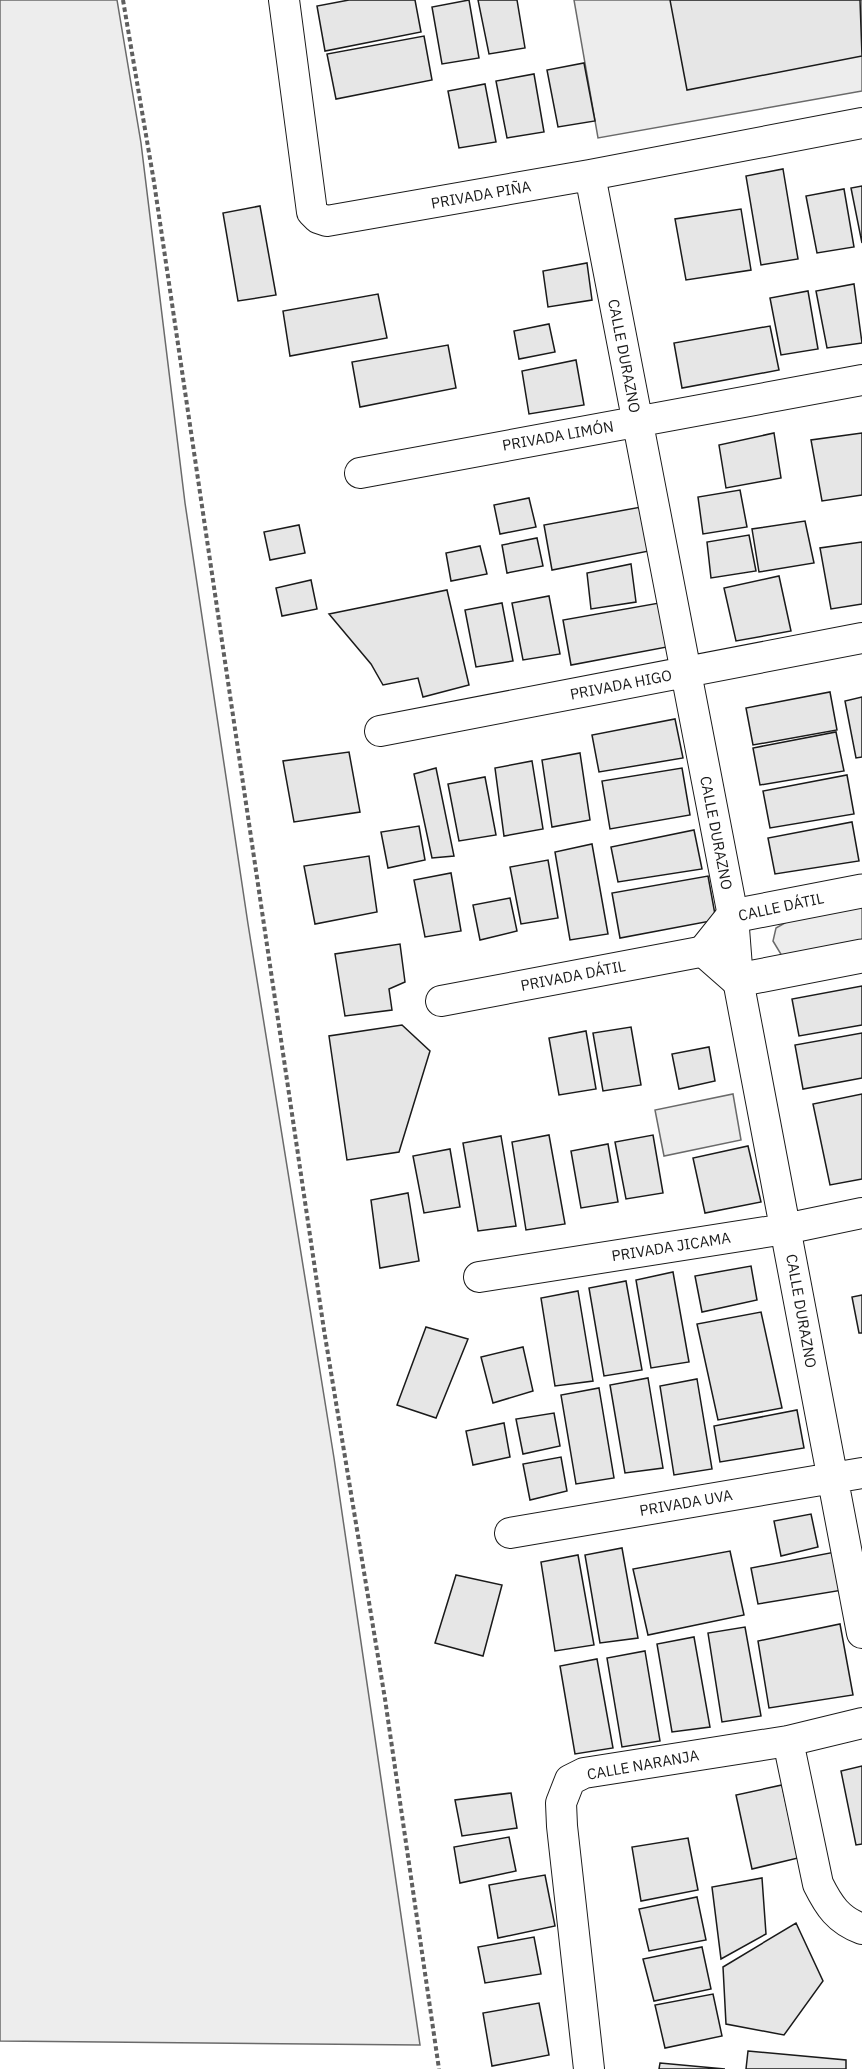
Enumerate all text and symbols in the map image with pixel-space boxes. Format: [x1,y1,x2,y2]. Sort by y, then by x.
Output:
street label: PRIVADA PIÑA [429,176,533,213]
street label: CALLE DURAZNO [604,297,645,414]
street label: PRIVADA LIMÓN [501,416,615,455]
street label: PRIVADA HIGO [568,665,674,704]
street label: CALLE DURAZNO [696,774,737,891]
street label: CALLE DÁTIL [736,888,826,925]
street label: PRIVADA DÁTIL [519,956,627,995]
street label: PRIVADA JICAMA [610,1228,732,1265]
street label: CALLE DURAZNO [782,1252,821,1369]
street label: PRIVADA UVA [638,1485,734,1520]
street label: CALLE NARANJA [585,1745,701,1784]

